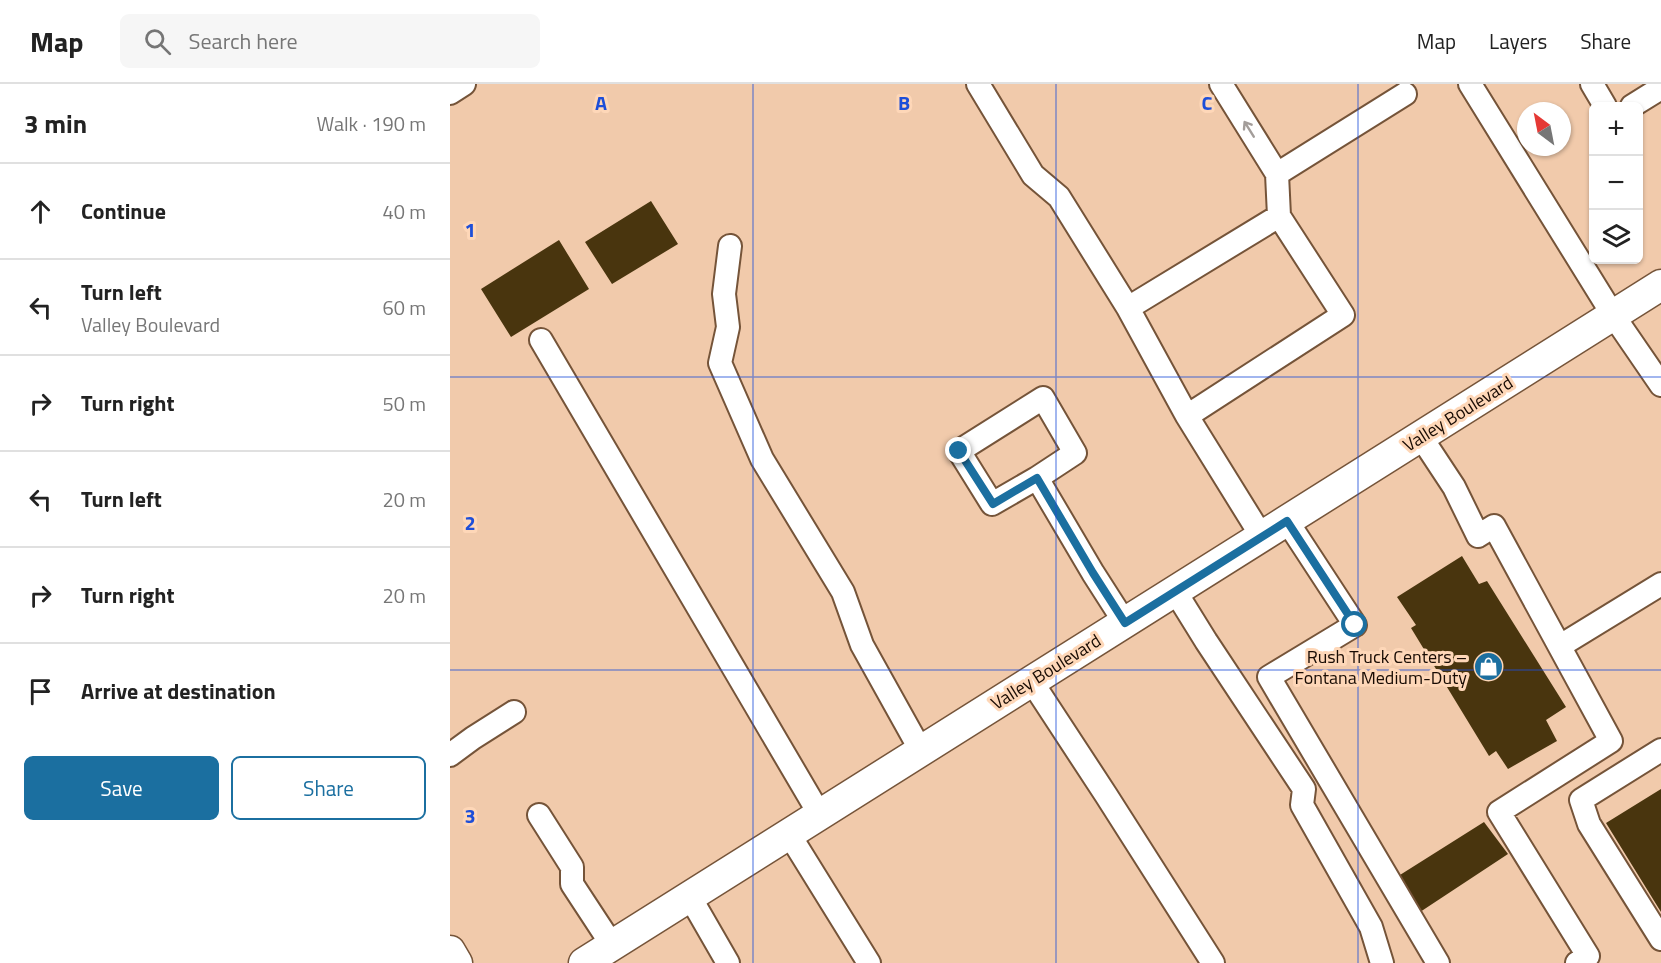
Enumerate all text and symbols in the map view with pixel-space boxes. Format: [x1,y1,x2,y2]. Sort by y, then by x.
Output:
search box [120,14,540,68]
text: Map [30,20,84,63]
text: Search here [189,24,298,58]
icon: search [141,25,174,58]
text: Map [1417,25,1456,57]
text: Layers [1489,25,1547,57]
text: Share [1580,25,1631,57]
text: A [595,87,607,118]
text: B [898,87,910,118]
text: C [1202,87,1213,118]
north arrow [1517,102,1571,156]
map controls [1589,102,1643,264]
button: + [1589,102,1643,156]
text: 3 min [24,104,87,143]
text: Walk · 190 m [317,108,426,139]
one-way arrow [1242,121,1254,138]
button: − [1589,156,1643,210]
text: Continue [81,194,166,228]
icon: ahead [24,195,57,228]
text: 40 m [382,196,426,227]
button: layers [1589,210,1643,264]
text: 1 [464,214,476,245]
text: Turn left [81,275,162,309]
icon: left [24,291,57,324]
text: 60 m [382,292,426,323]
text: Valley Boulevard [81,309,220,340]
street label: Valley Boulevard [1397,369,1518,458]
text: Turn right [81,386,175,420]
icon: right [24,387,57,420]
text: 50 m [382,388,426,419]
route end [945,437,971,463]
text: Turn left [81,482,162,516]
icon: left [24,483,57,516]
text: 20 m [382,484,426,515]
text: 2 [464,507,476,538]
text: Turn right [81,578,175,612]
icon: right [24,579,57,612]
text: 20 m [382,580,426,611]
route start [1341,611,1367,637]
street label: Valley Boulevard [985,627,1106,716]
place label: Rush Truck Centers – Fontana Medium-Duty [1295,643,1467,691]
shop icon: Rush Truck Centers – Fontana Medium-Duty [1472,651,1504,683]
text: Arrive at destination [81,674,276,708]
icon: arrive [24,675,57,708]
button: Save [24,756,219,820]
button: Share [231,756,426,820]
text: 3 [464,800,476,831]

